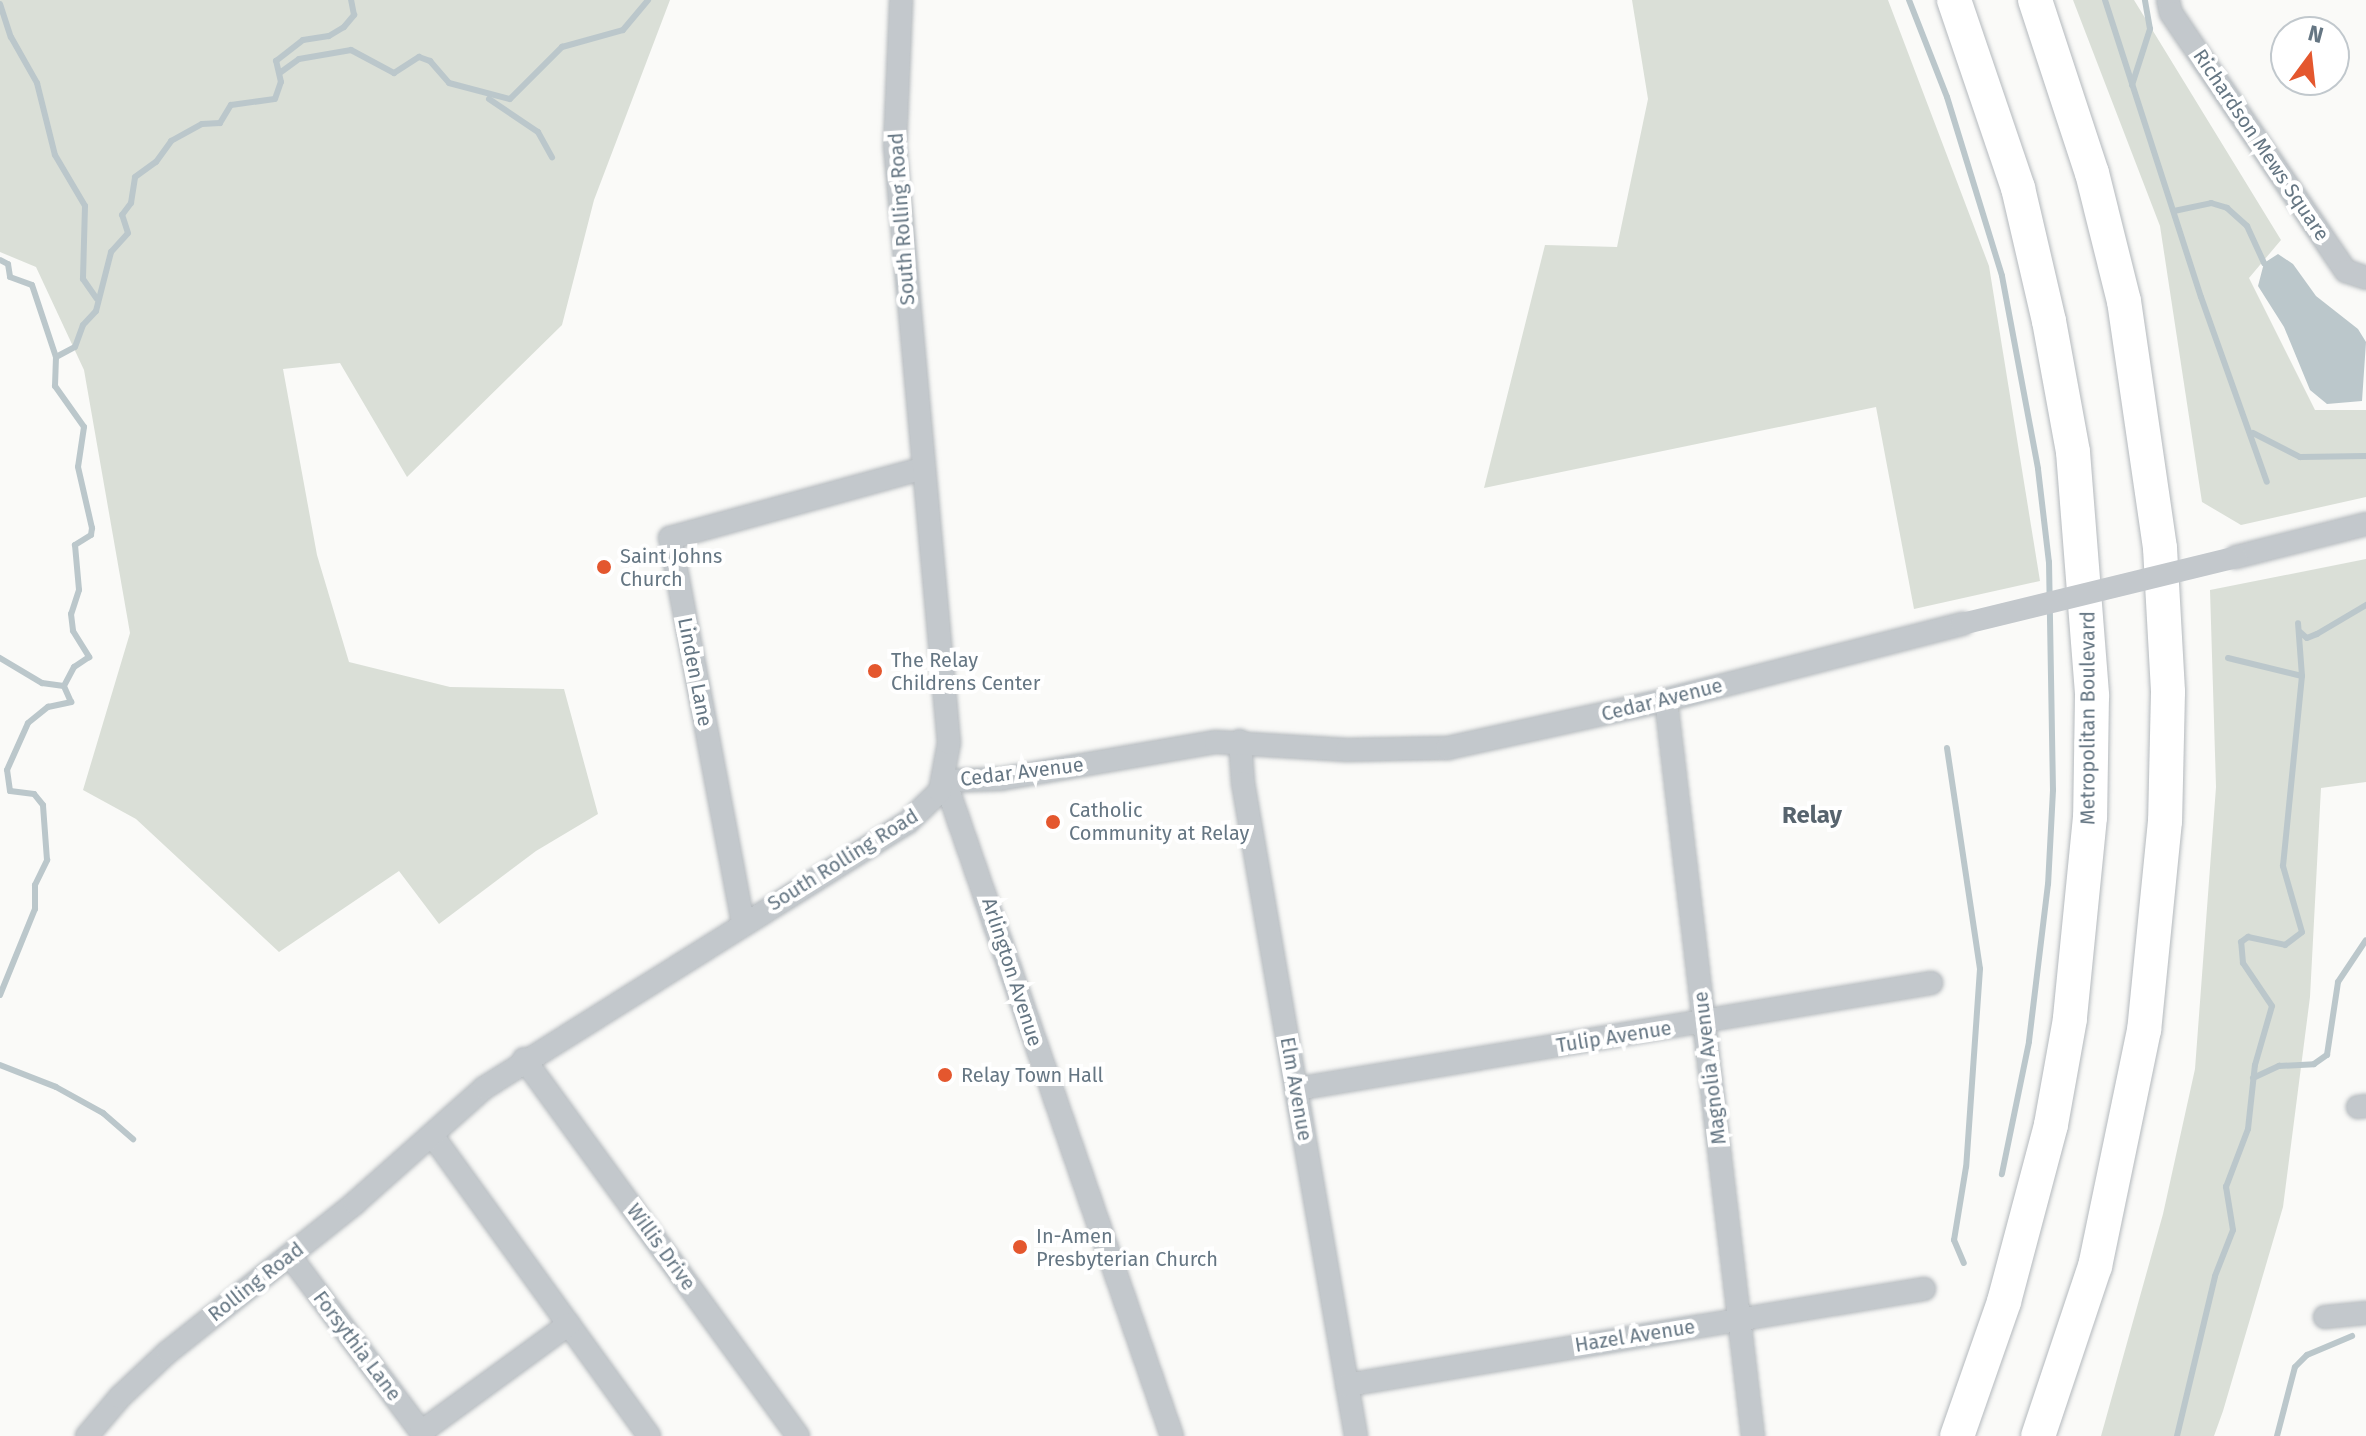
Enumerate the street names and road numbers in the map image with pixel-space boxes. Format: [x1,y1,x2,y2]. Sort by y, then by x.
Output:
street label: Richardson Mews Square [2188,45,2334,245]
street label: South Rolling Road [884,132,920,306]
street label: Metropolitan Boulevard [2076,611,2100,825]
street label: Linden Lane [673,615,717,729]
street label: Cedar Avenue [1599,673,1725,727]
street label: Cedar Avenue [959,753,1085,791]
street label: South Rolling Road [763,804,923,916]
street label: Arlington Avenue [977,895,1047,1049]
street label: Magnolia Avenue [1689,990,1731,1146]
street label: Tulip Avenue [1555,1016,1673,1058]
street label: Elm Avenue [1275,1035,1317,1143]
street label: Willis Drive [622,1199,700,1295]
street label: Rolling Road [204,1237,308,1327]
street label: Forsythia Lane [308,1286,406,1406]
street label: Hazel Avenue [1573,1315,1697,1357]

